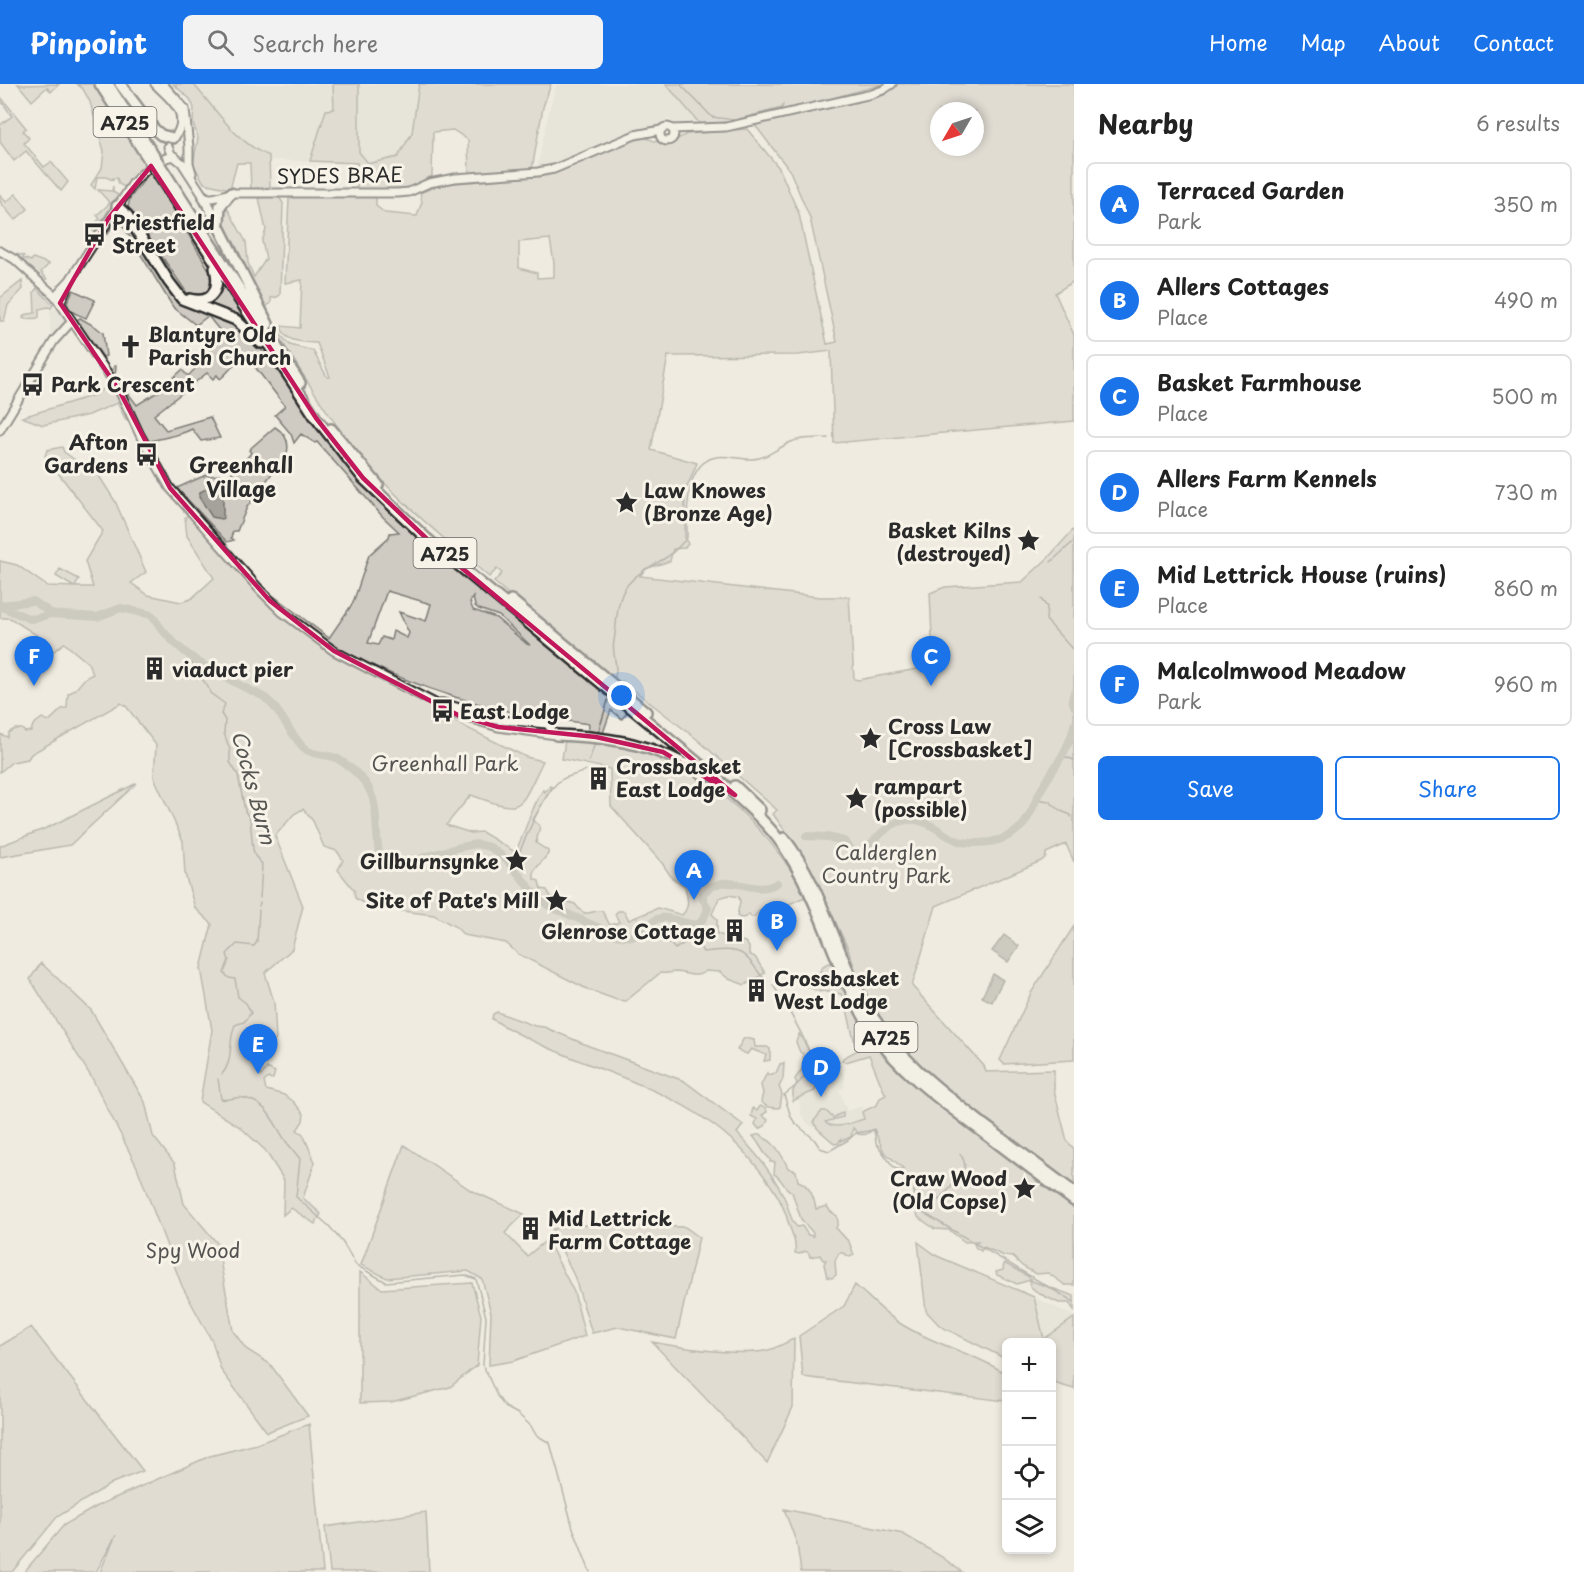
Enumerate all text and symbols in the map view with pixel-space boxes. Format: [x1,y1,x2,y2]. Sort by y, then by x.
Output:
search box [183,15,603,69]
text: Pinpoint [30,21,147,64]
icon: search [204,26,237,59]
text: Search here [252,26,378,59]
text: Home [1209,26,1268,58]
text: Map [1301,26,1346,58]
text: About [1379,26,1440,58]
text: Contact [1473,26,1554,58]
north arrow [930,102,984,156]
text: Nearby [1098,104,1193,143]
road number: A725 [94,107,156,137]
text: 6 results [1476,108,1560,138]
street label: SYDES BRAE [277,159,403,191]
text: Terraced Garden [1157,173,1344,206]
text: A [1112,189,1127,219]
text: 350 m [1493,189,1558,219]
text: Park [1157,206,1202,236]
place label: Priestfield Street [112,207,215,260]
bus stop icon: Priestfield Street [81,221,107,247]
text: Allers Cottages [1157,269,1329,302]
text: B [1113,285,1126,315]
text: 490 m [1494,285,1558,315]
text: Place [1157,302,1208,332]
place label: Blantyre Old Parish Church [148,319,291,372]
church icon: Blantyre Old Parish Church [117,333,143,359]
text: Basket Farmhouse [1157,365,1362,398]
place label: Park Crescent [51,369,195,399]
bus stop icon: Park Crescent [20,371,46,397]
text: C [1112,381,1127,411]
text: 500 m [1491,381,1558,411]
text: Place [1157,398,1208,428]
place label: Afton Gardens [44,427,128,480]
bus stop icon: Afton Gardens [133,441,159,467]
district label: Greenhall Village [189,448,293,504]
text: Allers Farm Kennels [1157,461,1377,494]
place label: Law Knowes (Bronze Age) [644,475,773,528]
text: D [1112,477,1127,507]
text: 730 m [1495,477,1558,507]
place icon: Law Knowes (Bronze Age) [613,489,639,515]
text: Place [1157,494,1208,524]
place label: Basket Kilns (destroyed) [888,515,1011,568]
place icon: Basket Kilns (destroyed) [1016,528,1042,554]
road number: A725 [414,538,476,568]
text: Mid Lettrick House (ruins) [1157,557,1447,590]
text: E [1113,573,1126,603]
text: 860 m [1493,573,1558,603]
text: Place [1157,590,1208,620]
pin: F [15,636,54,686]
pin: C [912,636,950,686]
text: Malcolmwood Meadow [1157,653,1406,686]
place label: viaduct pier [172,654,294,684]
building icon: viaduct pier [141,656,167,682]
text: F [1114,669,1125,699]
text: 960 m [1494,669,1558,699]
your location [607,681,636,710]
text: Park [1157,686,1202,716]
place label: East Lodge [460,696,570,726]
bus stop icon: East Lodge [429,698,455,724]
place label: Cross Law [Crossbasket] [888,711,1032,764]
place icon: Cross Law [Crossbasket] [857,725,883,751]
water label: Cocks Burn [224,727,286,848]
park label: Greenhall Park [371,748,519,778]
place label: Crossbasket East Lodge [616,751,742,804]
button: Save [1098,756,1323,820]
button: Share [1335,756,1560,820]
building icon: Crossbasket East Lodge [585,765,611,791]
place label: rampart (possible) [874,771,968,824]
place icon: rampart (possible) [843,785,869,811]
park label: Calderglen Country Park [821,837,951,890]
place label: Gillburnsynke [360,846,499,876]
place icon: Gillburnsynke [504,848,530,874]
pin: A [674,850,714,900]
place label: Site of Pate's Mill [366,885,539,915]
place icon: Site of Pate's Mill [544,887,570,913]
pin: B [758,902,796,951]
place label: Glenrose Cottage [541,916,716,946]
building icon: Glenrose Cottage [721,918,747,944]
place label: Crossbasket West Lodge [774,963,900,1016]
building icon: Crossbasket West Lodge [743,977,769,1003]
road number: A725 [854,1022,918,1052]
pin: E [238,1024,278,1074]
pin: D [802,1048,840,1097]
place label: Craw Wood (Old Copse) [890,1163,1007,1216]
place icon: Craw Wood (Old Copse) [1012,1176,1038,1202]
place label: Mid Lettrick Farm Cottage [548,1203,691,1256]
building icon: Mid Lettrick Farm Cottage [517,1216,543,1242]
park label: Spy Wood [146,1235,240,1265]
map controls [1002,1338,1056,1554]
button: + [1002,1338,1056,1392]
button: − [1002,1392,1056,1446]
button: locate [1002,1446,1056,1500]
button: layers [1002,1500,1056,1554]

